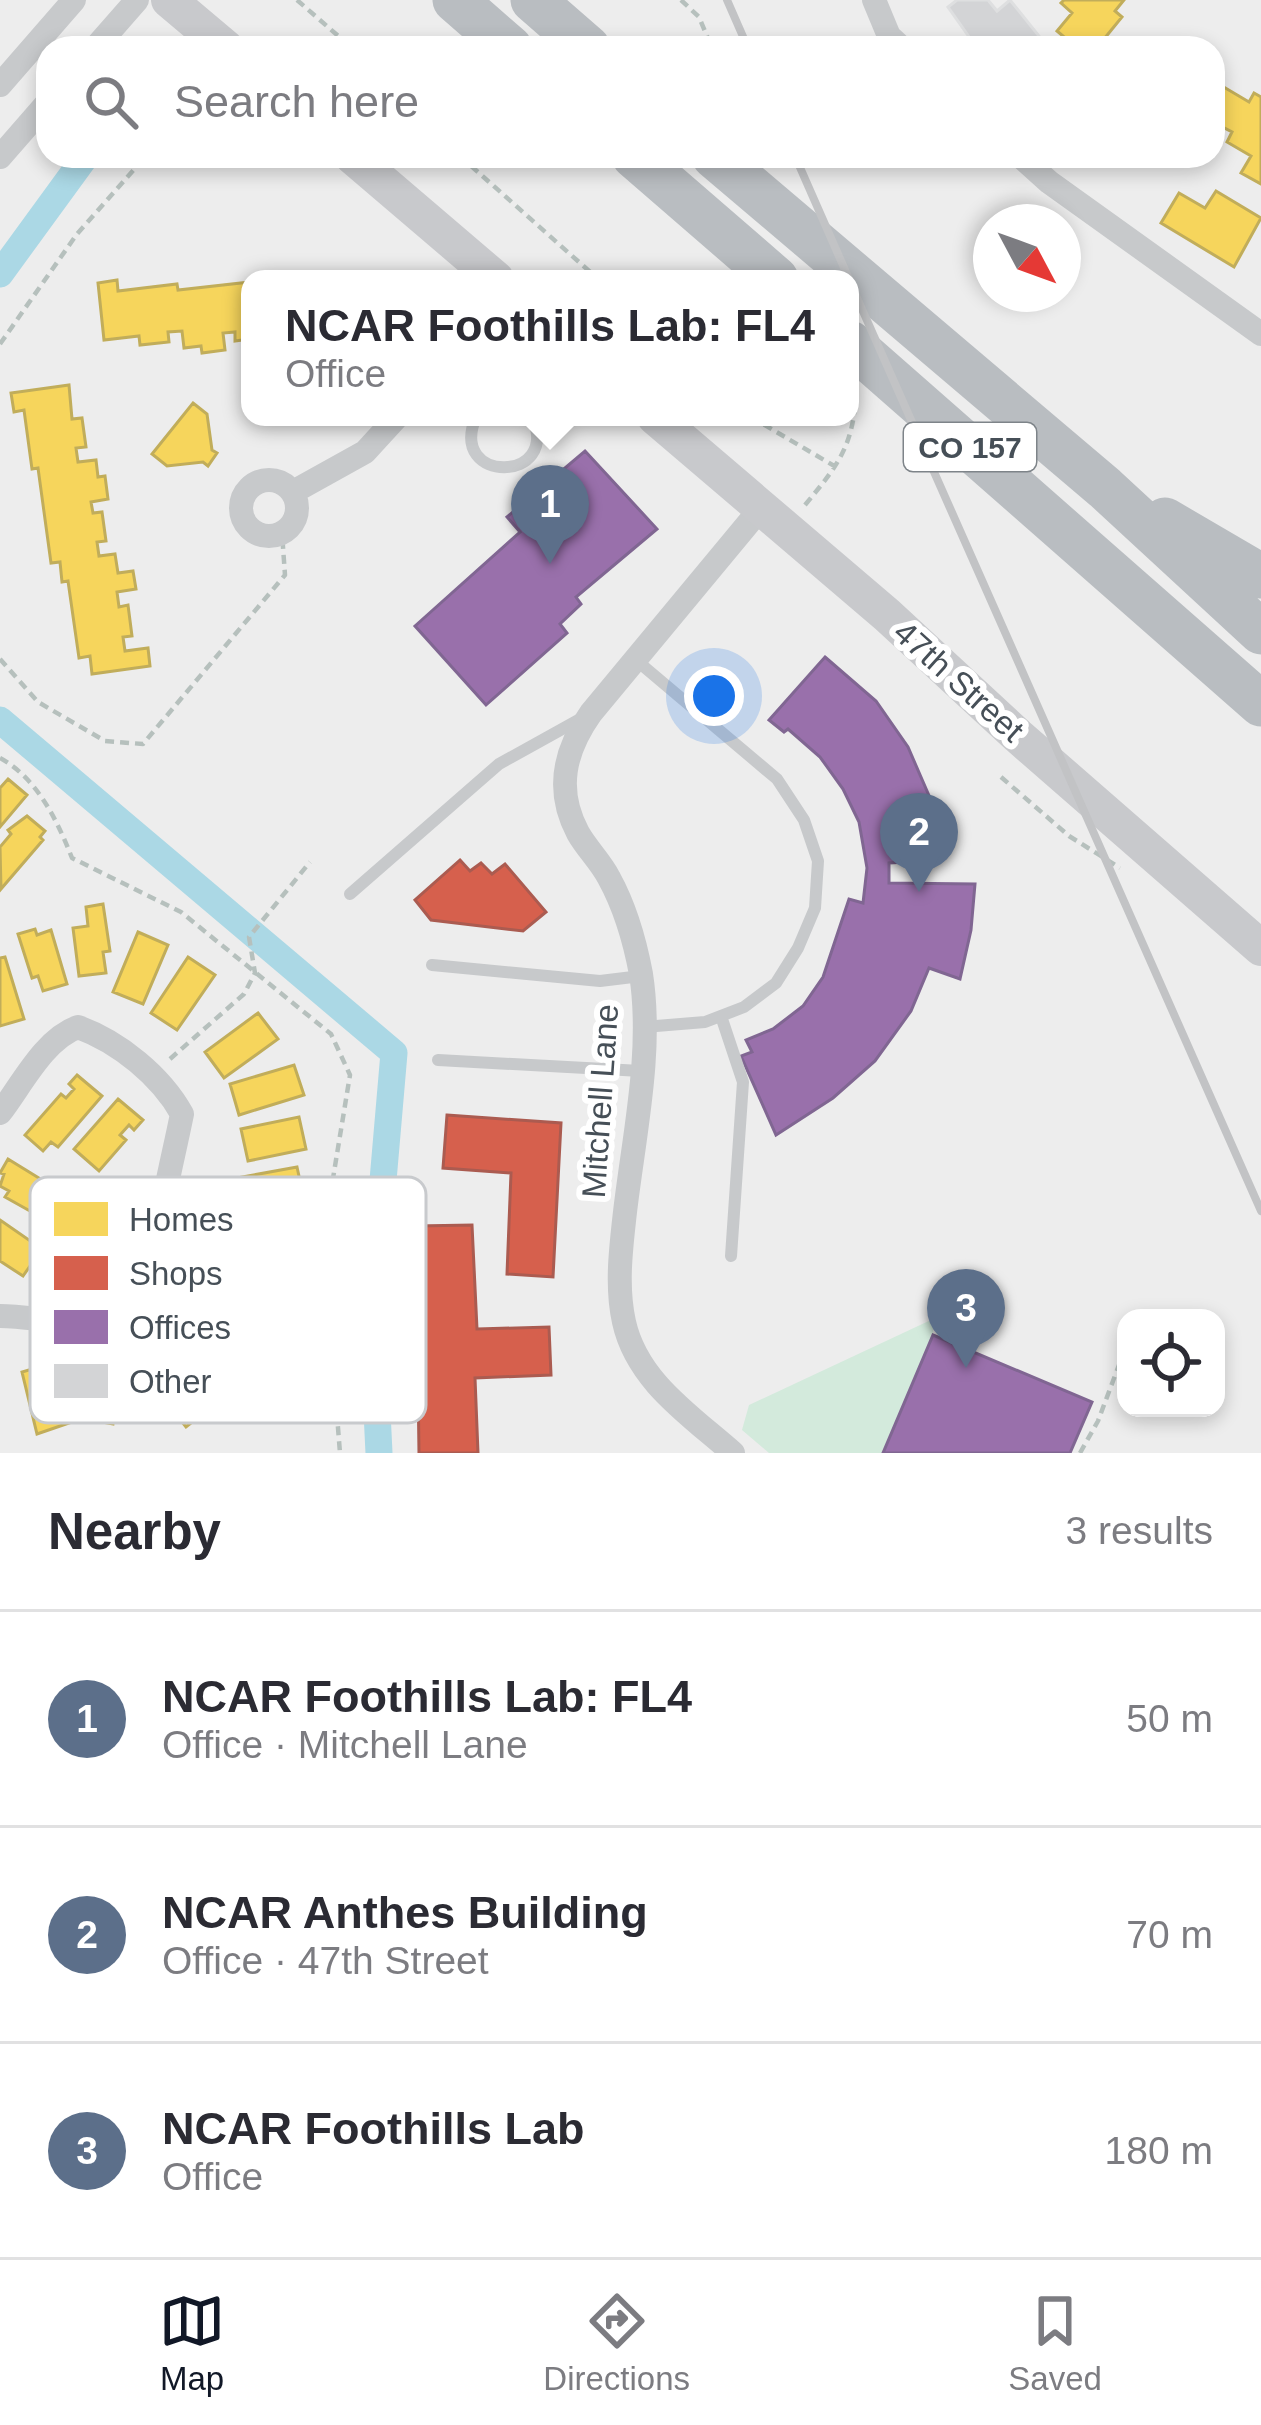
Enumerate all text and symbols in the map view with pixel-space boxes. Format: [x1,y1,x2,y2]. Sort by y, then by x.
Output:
search box [36,36,1225,168]
icon: search [78,69,144,135]
text: Search here [174,76,419,127]
north arrow [973,204,1081,312]
popup [241,270,859,426]
text: NCAR Foothills Lab: FL4 [285,300,815,351]
text: Office [285,352,386,395]
road number: CO 157 [904,423,1036,471]
pin: 1 [511,465,589,564]
street label: 47th Street [887,613,1031,749]
your location [684,666,744,726]
pin: 2 [880,793,958,892]
street label: Mitchell Lane [575,1003,625,1199]
legend [30,1177,426,1423]
text: Homes [129,1201,234,1238]
text: Shops [129,1255,223,1292]
pin: 3 [927,1269,1005,1368]
text: Offices [129,1309,231,1346]
map controls [1117,1309,1225,1417]
button: locate [1117,1309,1225,1417]
text: Other [129,1363,212,1400]
text: Nearby [48,1503,221,1560]
text: 3 results [1066,1509,1213,1552]
text: NCAR Foothills Lab: FL4 [162,1671,692,1722]
text: 1 [76,1697,98,1740]
text: 50 m [1126,1697,1213,1740]
text: Office · Mitchell Lane [162,1723,528,1766]
text: NCAR Anthes Building [162,1887,648,1938]
text: 2 [76,1913,98,1956]
text: 70 m [1126,1913,1213,1956]
text: Office · 47th Street [162,1939,489,1982]
text: NCAR Foothills Lab [162,2103,584,2154]
text: 3 [76,2129,98,2172]
text: 180 m [1105,2129,1213,2172]
text: Office [162,2155,263,2198]
tab: Map [159,2288,225,2398]
tab: Directions [543,2288,690,2398]
tab: Saved [1008,2288,1102,2398]

